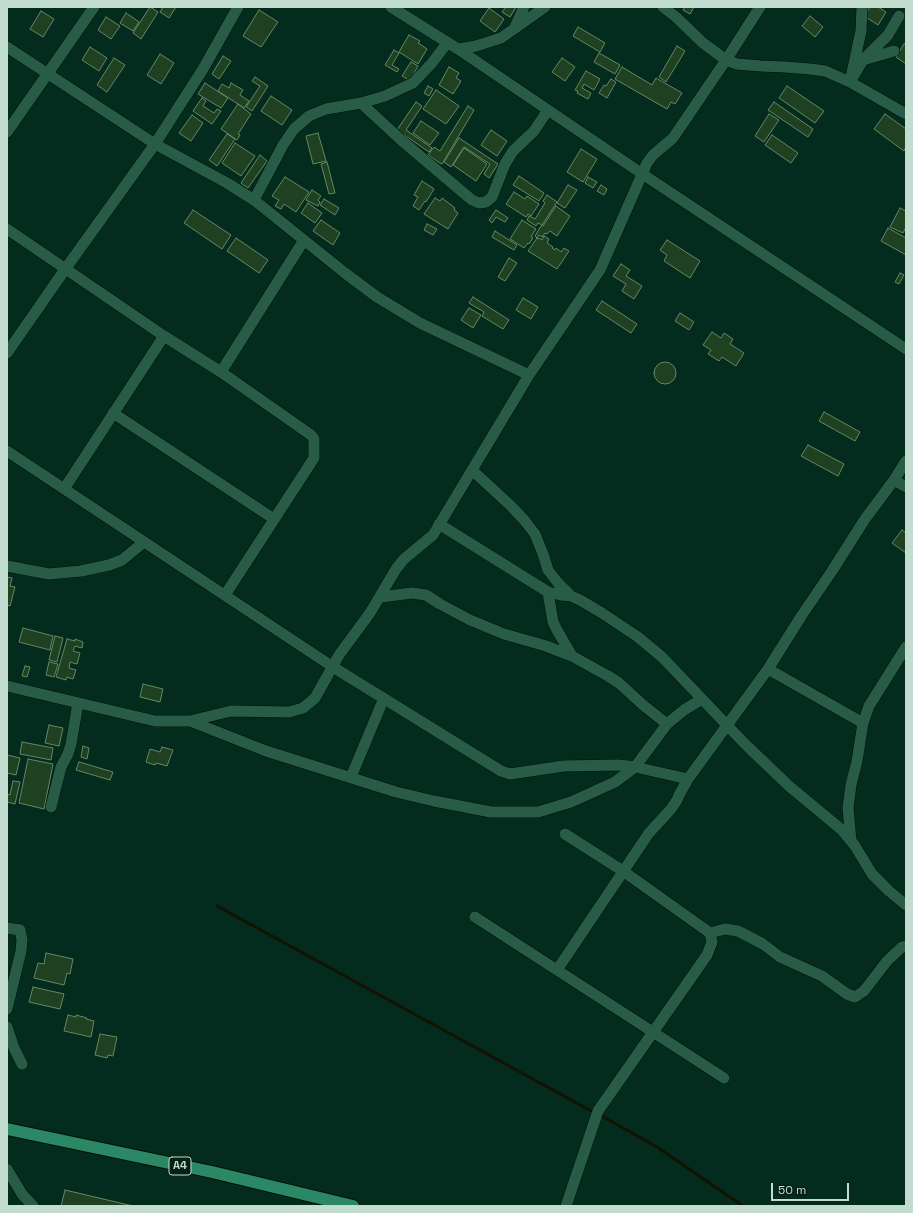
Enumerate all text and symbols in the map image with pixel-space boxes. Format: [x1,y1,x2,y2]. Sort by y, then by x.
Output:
road number: A4 [169,1157,191,1175]
scale bar [773,1175,851,1201]
text: 50 m [778,1182,806,1198]

